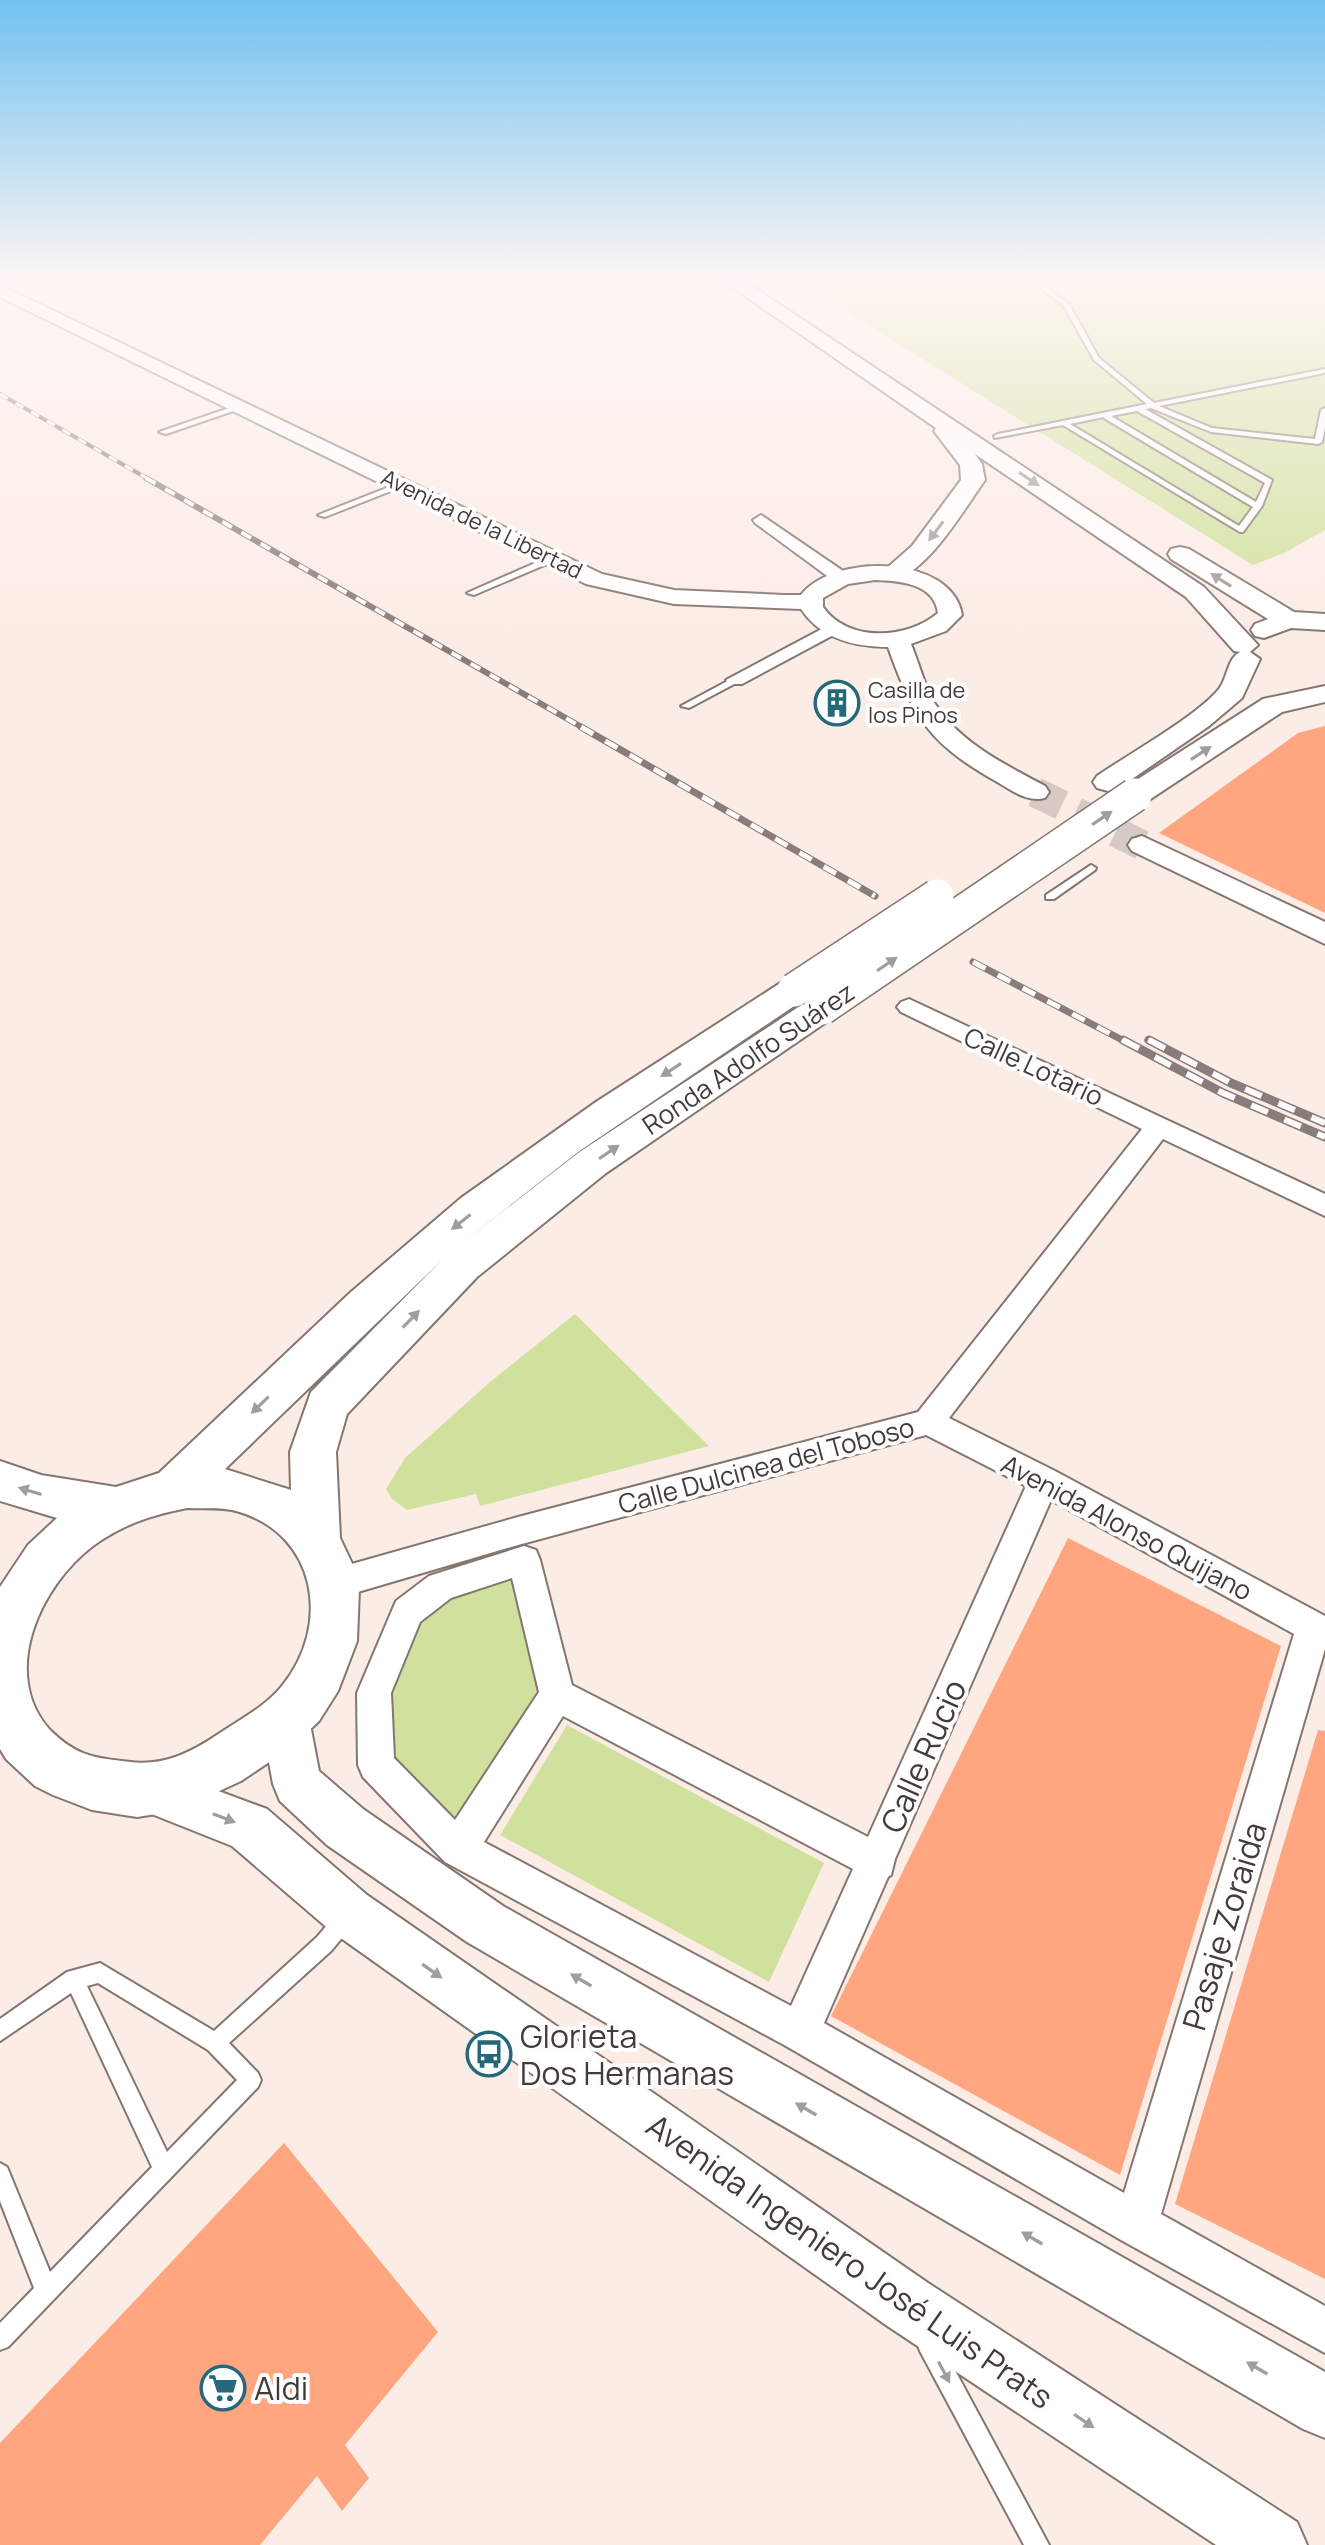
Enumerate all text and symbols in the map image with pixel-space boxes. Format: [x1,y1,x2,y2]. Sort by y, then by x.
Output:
street label: Avenida de la Libertad [376,462,588,586]
one-way arrow [1018,471,1040,486]
one-way arrow [928,520,944,541]
one-way arrow [1210,573,1232,587]
place label: Casilla de los Pinos [868,675,966,730]
building icon: Casilla de los Pinos [813,679,861,727]
one-way arrow [1190,745,1211,760]
one-way arrow [1092,811,1113,826]
one-way arrow [876,957,898,972]
street label: Ronda Adolfo Suárez [635,974,861,1142]
street label: Calle Lotario [958,1018,1110,1114]
one-way arrow [661,1062,682,1077]
one-way arrow [599,1145,620,1160]
one-way arrow [451,1214,471,1230]
one-way arrow [401,1310,420,1329]
one-way arrow [251,1395,270,1414]
street label: Calle Dulcinea del Toboso [614,1408,918,1522]
street label: Avenida Alonso Quijano [995,1446,1259,1608]
one-way arrow [17,1484,41,1497]
street label: Calle Rucio [870,1672,976,1840]
one-way arrow [212,1812,236,1825]
street label: Pasaje Zoraida [1171,1817,1277,2035]
one-way arrow [422,1963,443,1978]
one-way arrow [570,1973,592,1987]
place label: Glorieta Dos Hermanas [520,2014,734,2095]
bus stop icon: Glorieta Dos Hermanas [465,2030,513,2078]
one-way arrow [795,2102,818,2116]
street label: Avenida Ingeniero José Luis Prats [638,2103,1062,2419]
one-way arrow [1021,2232,1043,2246]
one-way arrow [938,2361,951,2384]
one-way arrow [1246,2361,1268,2375]
supermarket icon: Aldi [199,2364,247,2412]
place label: Aldi [254,2366,308,2410]
one-way arrow [1073,2413,1094,2428]

